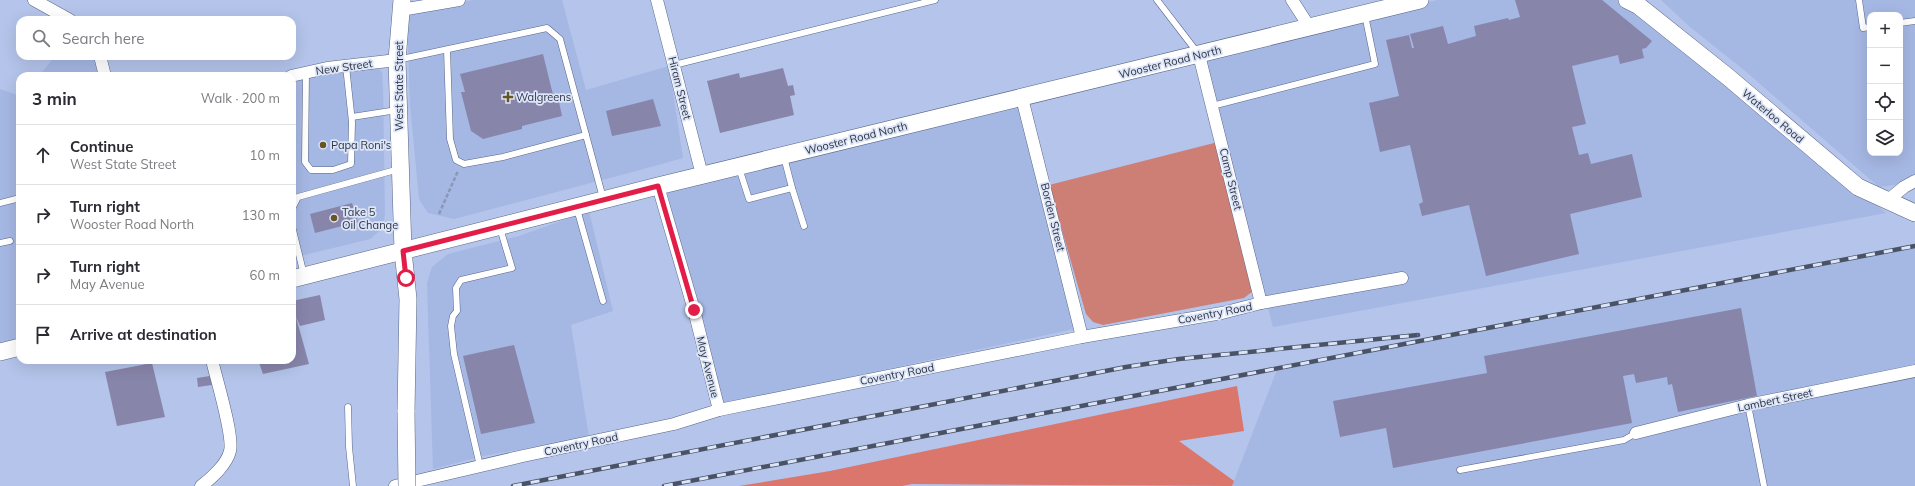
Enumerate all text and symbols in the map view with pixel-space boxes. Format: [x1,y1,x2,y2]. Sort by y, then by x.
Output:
map controls [1867,12,1903,156]
button: + [1867,12,1903,48]
search box [16,16,296,60]
icon: search [30,27,52,49]
text: Search here [62,29,144,48]
street label: West State Street [392,41,406,131]
street label: Wooster Road North [1117,42,1223,82]
button: − [1867,48,1903,84]
street label: Hiram Street [665,55,695,121]
street label: New Street [315,56,373,78]
button: locate [1867,84,1903,120]
street label: Waterloo Road [1739,86,1807,146]
text: 3 min [32,88,77,109]
text: Walk · 200 m [201,90,280,106]
place label: Walgreens [516,90,571,104]
marker: Walgreens [503,92,513,102]
street label: Wooster Road North [803,118,909,158]
button: layers [1867,120,1903,156]
text: Continue [70,137,133,156]
place label: Papa Roni's [331,138,391,152]
marker: Papa Roni's [318,140,328,150]
icon: ahead [32,144,54,166]
street label: Camp Street [1217,146,1246,212]
text: 10 m [250,147,280,163]
text: West State Street [70,156,176,172]
street label: Borden Street [1038,181,1068,253]
text: Turn right [70,197,140,216]
icon: right [32,204,54,226]
place label: Take 5 Oil Change [342,205,398,232]
text: 130 m [242,207,280,223]
marker: Take 5 Oil Change [329,213,339,223]
text: Wooster Road North [70,216,194,232]
text: Turn right [70,257,140,276]
icon: right [32,264,54,286]
text: 60 m [250,267,280,283]
route start [397,269,415,287]
text: May Avenue [70,276,144,292]
street label: Coventry Road [1177,299,1253,327]
route end [685,301,703,319]
icon: arrive [32,324,54,346]
text: Arrive at destination [70,325,217,344]
street label: May Avenue [694,335,722,399]
street label: Coventry Road [859,360,935,388]
street label: Lambert Street [1736,385,1814,415]
street label: Coventry Road [543,429,619,459]

